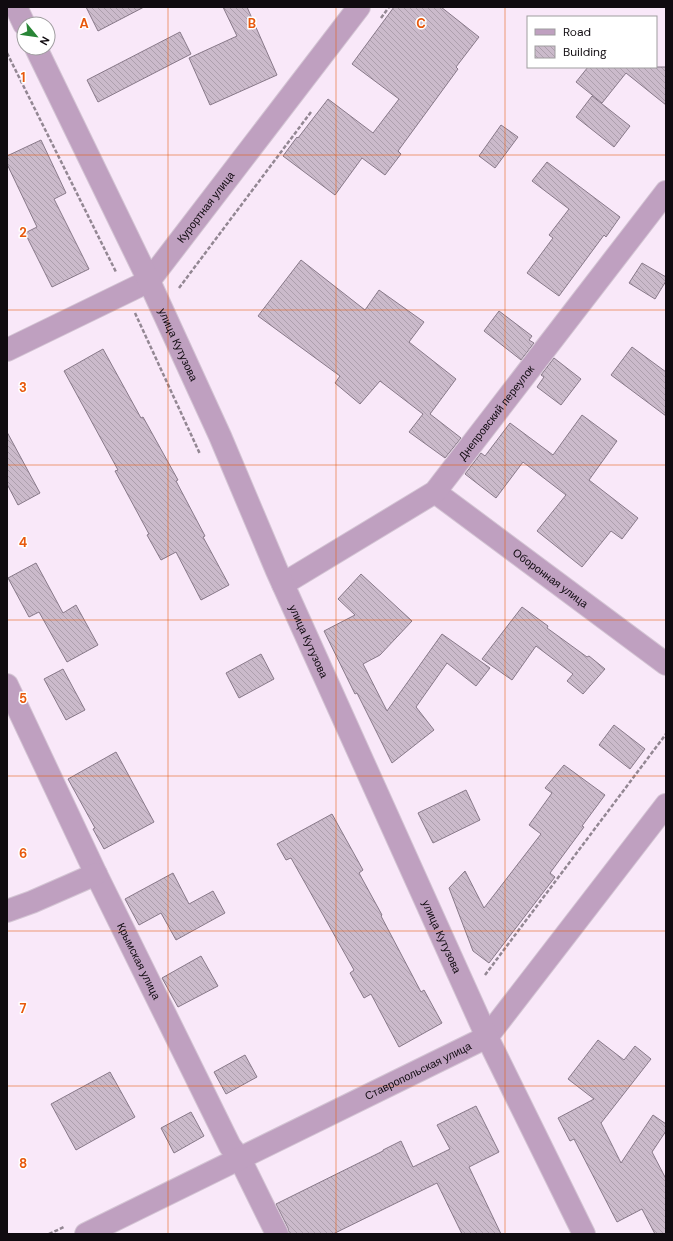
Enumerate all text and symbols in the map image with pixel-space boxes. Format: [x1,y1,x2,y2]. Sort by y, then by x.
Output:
text: A [79,15,89,32]
text: B [248,15,256,32]
text: C [416,15,426,32]
north arrow [16,16,56,56]
legend [527,16,657,68]
text: Road [563,24,591,40]
text: N [37,34,53,48]
text: Building [563,44,607,60]
text: 1 [21,69,25,86]
street label: Курортная улица [174,168,238,246]
text: 2 [19,224,27,241]
street label: улица Кутузова [155,306,201,384]
street label: Днепровский переулок [455,362,537,463]
text: 3 [19,379,27,396]
text: 4 [19,534,27,551]
street label: Оборонная улица [510,545,592,611]
street label: улица Кутузова [286,602,332,681]
text: 5 [19,690,27,707]
text: 6 [19,845,27,862]
street label: улица Кутузова [419,898,465,976]
street label: Крымская улица [114,920,164,1003]
text: 7 [20,1000,27,1017]
street label: Ставропольская улица [363,1038,474,1103]
text: 8 [19,1155,27,1172]

